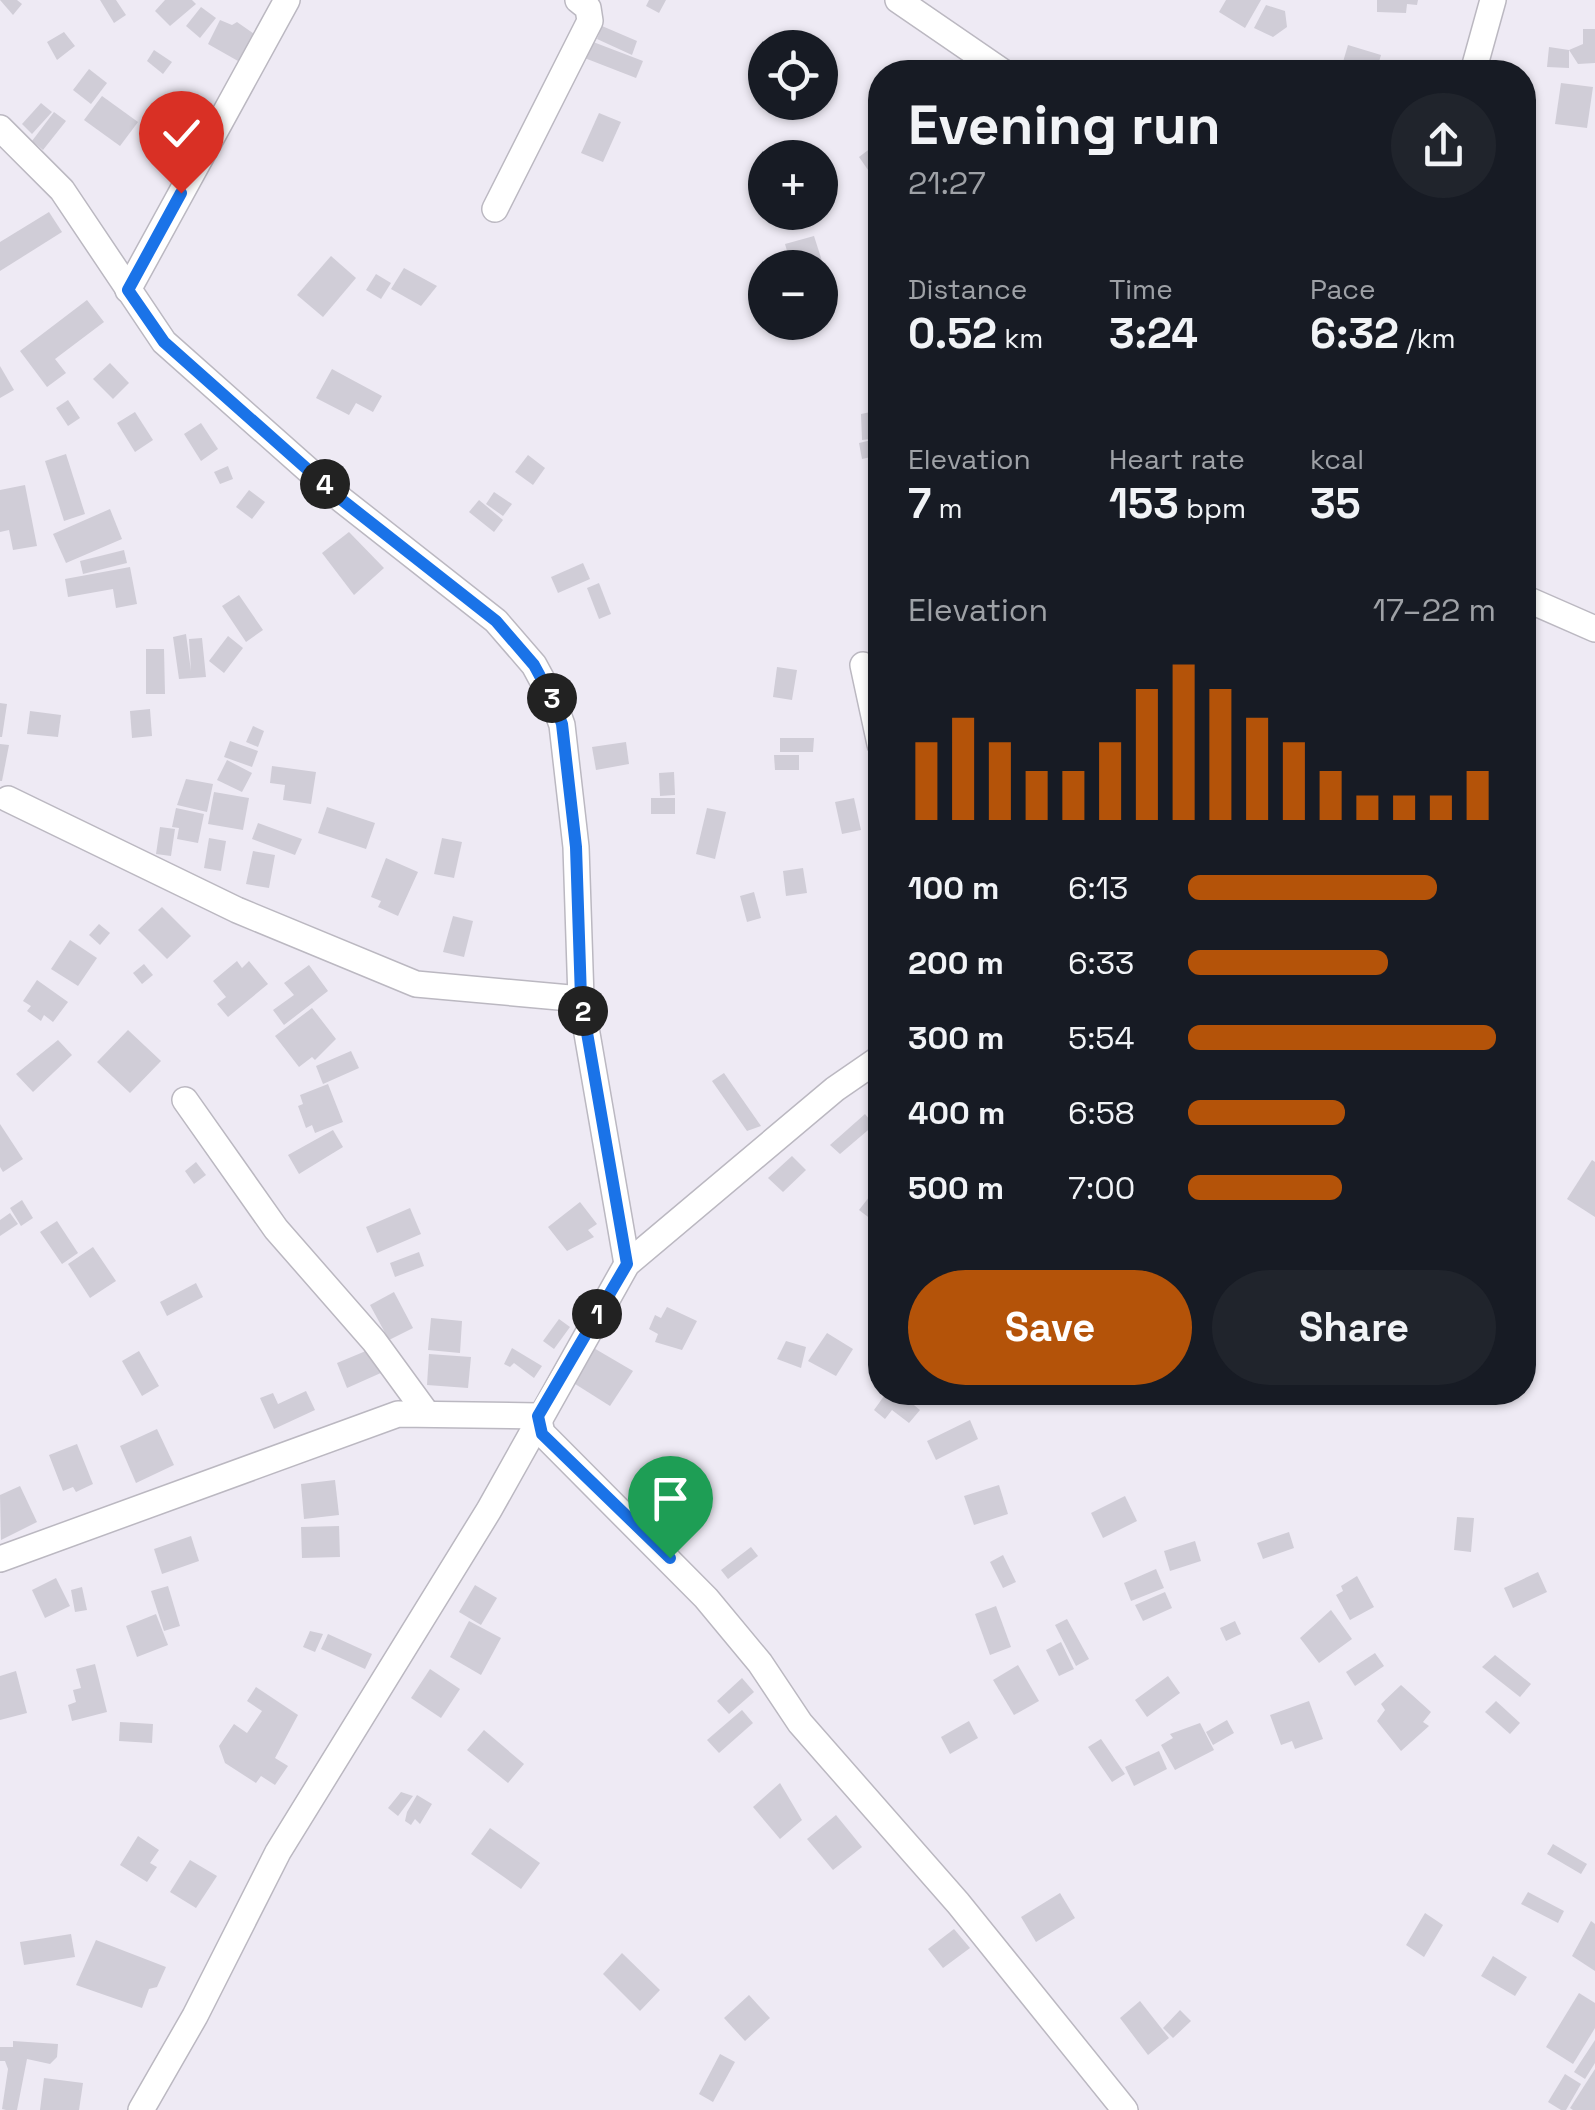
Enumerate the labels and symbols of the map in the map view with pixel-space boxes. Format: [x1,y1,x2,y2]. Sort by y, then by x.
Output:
pin [139,91,224,194]
pin: 4 [300,459,350,509]
pin: 3 [527,673,577,723]
pin: 2 [558,986,608,1036]
pin: 1 [572,1289,622,1339]
pin [628,1456,713,1559]

